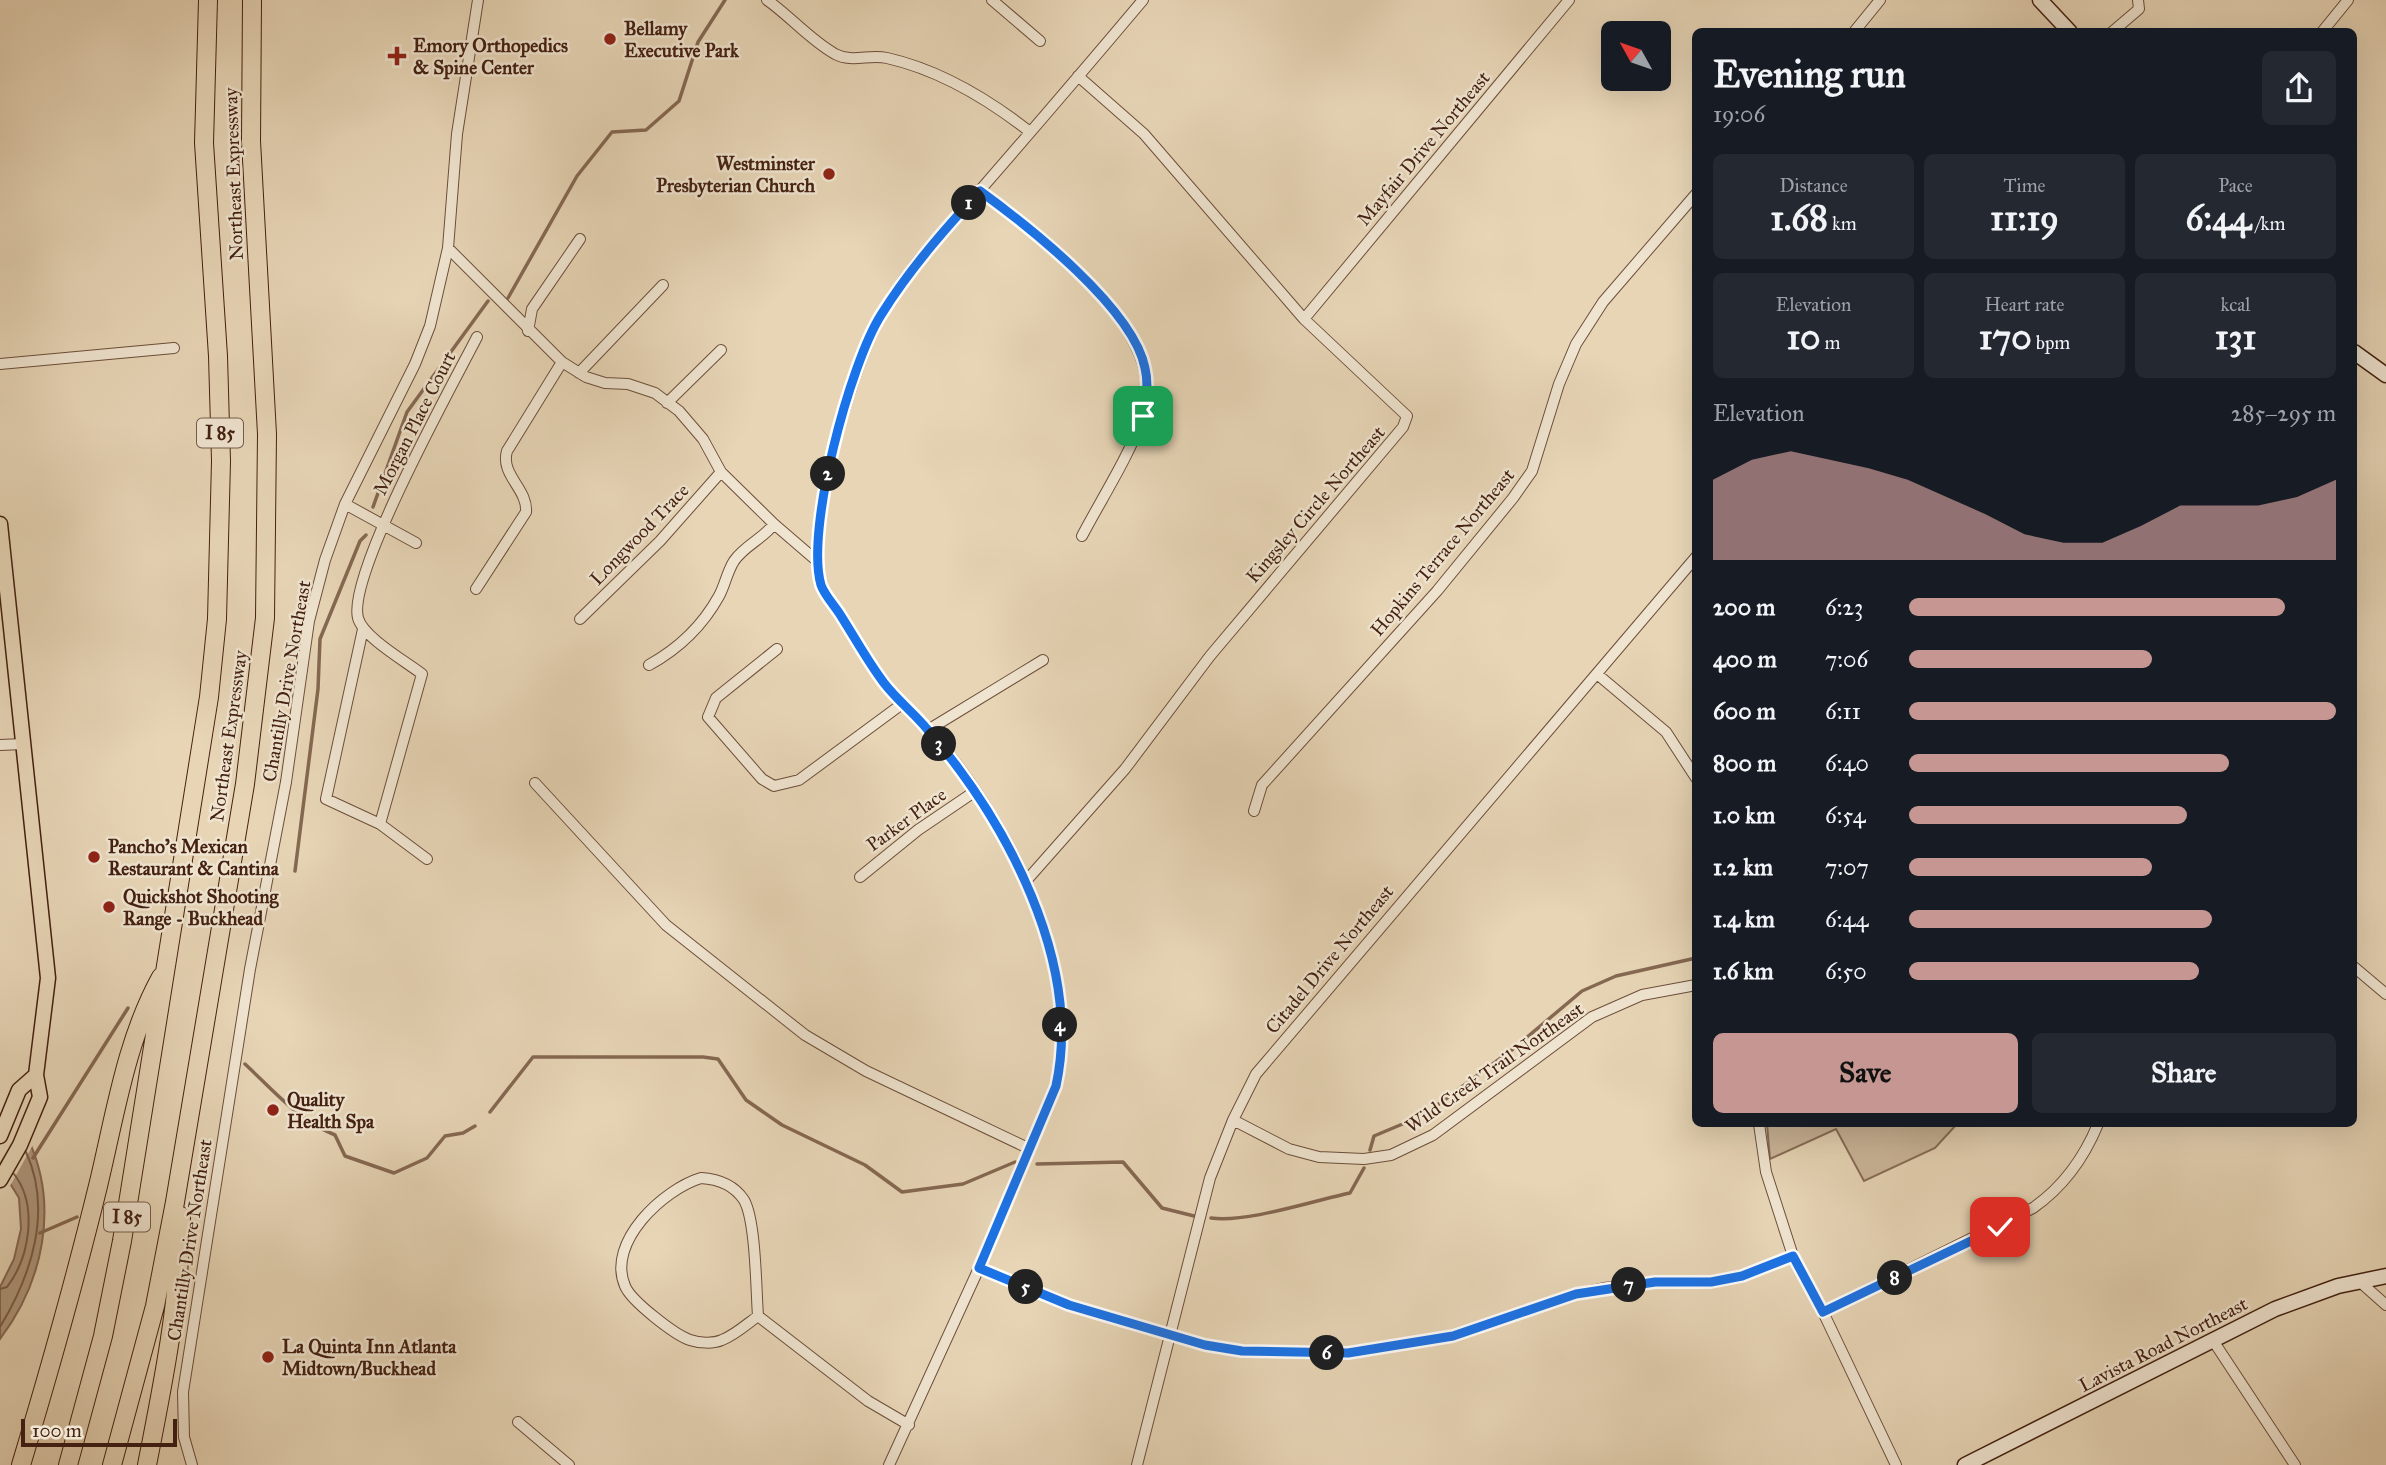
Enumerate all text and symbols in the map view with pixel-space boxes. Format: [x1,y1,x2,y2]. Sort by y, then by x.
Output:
place label: Bellamy Executive Park [624,17,740,62]
north arrow [1601,21,1671,91]
map controls [1601,21,1671,91]
marker: Bellamy Executive Park [602,31,618,47]
place label: Emory Orthopedics & Spine Center [413,34,568,80]
marker: Emory Orthopedics & Spine Center [387,46,407,66]
text: Evening run [1713,51,1906,97]
button: share [2262,51,2336,125]
street label: Mayfair Drive Northeast [1352,66,1495,230]
street label: Northeast Expressway [219,86,248,261]
text: 19:06 [1713,100,1765,128]
place label: Westminster Presbyterian Church [656,152,816,198]
marker: Westminster Presbyterian Church [821,166,837,182]
text: Distance [1779,174,1848,197]
text: Time [2003,174,2046,197]
text: Pace [2218,174,2253,197]
pin: 1 [951,186,986,220]
text: 1 [965,191,972,214]
text: 1.68 [1770,197,1828,240]
text: 11:19 [1990,197,2059,240]
text: 6:44 [2186,197,2251,240]
text: km [1828,212,1857,235]
text: /km [2251,212,2285,235]
text: Elevation [1776,293,1851,316]
text: Heart rate [1985,293,2064,316]
text: kcal [2221,293,2250,316]
text: 10 [1786,316,1820,359]
text: 170 [1979,316,2032,359]
text: 131 [2215,316,2256,359]
text: m [1820,331,1841,354]
text: bpm [2032,331,2070,354]
street label: Morgan Place Court [368,347,462,499]
pin [1113,386,1173,446]
icon: arrive [1124,397,1162,435]
text: Elevation [1713,399,1804,427]
text: 285–295 m [2231,399,2336,427]
road number: I 85 [197,418,243,447]
street label: Kingsley Circle Northeast [1241,421,1391,588]
pin: 2 [810,456,846,491]
text: 2 [823,462,832,485]
street label: Hopkins Terrace Northeast [1366,464,1519,641]
street label: Longwood Trace [585,479,694,591]
street label: Chantilly Drive Northeast [257,578,316,784]
text: 200 m [1713,593,1775,621]
text: 6:23 [1825,593,1863,621]
text: 400 m [1713,645,1777,673]
text: 7:06 [1825,645,1868,673]
street label: Northeast Expressway [205,648,252,823]
text: 600 m [1713,697,1776,725]
text: 6:11 [1825,697,1861,725]
pin: 3 [922,726,956,762]
text: 3 [935,732,942,755]
text: 800 m [1713,749,1776,777]
text: 6:40 [1825,749,1869,777]
street label: Parker Place [862,783,951,856]
text: 1.0 km [1713,801,1775,829]
text: 6:54 [1825,801,1866,829]
place label: Pancho's Mexican Restaurant & Cantina [108,835,280,880]
marker: Pancho's Mexican Restaurant & Cantina [86,849,102,865]
text: 1.2 km [1713,853,1773,881]
text: 7:07 [1825,853,1869,881]
street label: Citadel Drive Northeast [1260,880,1398,1038]
place label: Quickshot Shooting Range - Buckhead [123,885,280,931]
marker: Quickshot Shooting Range - Buckhead [101,899,117,915]
text: 1.4 km [1713,905,1775,933]
text: 6:44 [1825,905,1868,933]
text: 1.6 km [1713,957,1774,985]
text: 6:50 [1825,957,1867,985]
street label: Wild Creek Trail Northeast [1401,997,1588,1138]
pin: 4 [1042,1007,1078,1042]
text: 4 [1054,1013,1065,1036]
button: Save [1713,1033,2018,1113]
button: Share [2032,1033,2336,1113]
place label: Quality Health Spa [287,1088,375,1134]
marker: Quality Health Spa [265,1102,281,1118]
street label: Chantilly Drive Northeast [162,1137,217,1343]
pin [1970,1197,2030,1257]
road number: I 85 [104,1202,150,1232]
icon: check [1981,1208,2019,1246]
pin: 8 [1878,1260,1912,1296]
text: 8 [1889,1266,1900,1289]
pin: 7 [1612,1268,1646,1302]
pin: 5 [1009,1270,1044,1304]
text: 7 [1623,1273,1634,1296]
text: 5 [1021,1275,1030,1298]
street label: Lavista Road Northeast [2075,1292,2252,1397]
place label: La Quinta Inn Atlanta Midtown/Buckhead [282,1335,457,1380]
pin: 6 [1310,1336,1344,1370]
text: 6 [1322,1341,1331,1364]
marker: La Quinta Inn Atlanta Midtown/Buckhead [260,1349,276,1365]
scale bar [21,1416,177,1448]
text: 100 m [32,1419,82,1442]

